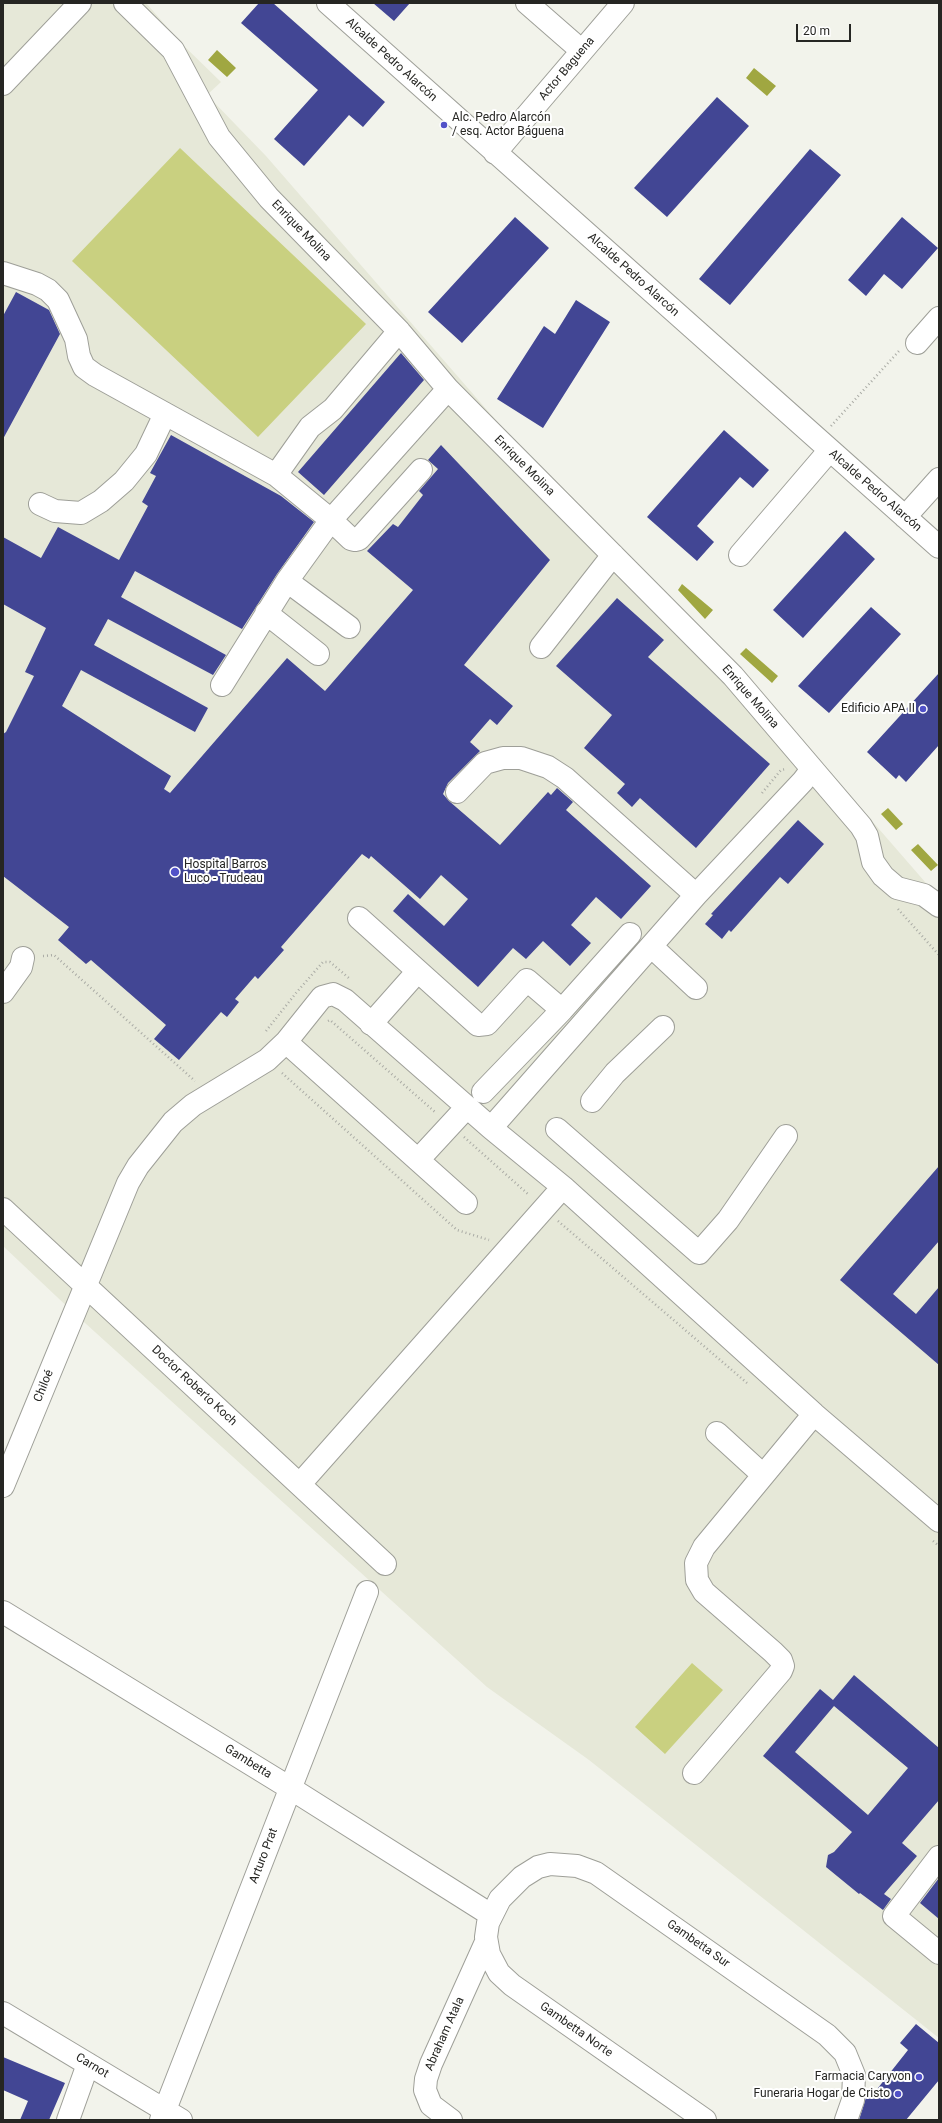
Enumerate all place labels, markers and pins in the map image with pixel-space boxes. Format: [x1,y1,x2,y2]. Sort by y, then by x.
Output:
place label: Alc. Pedro Alarcón / esq. Actor Báguena [452,111,564,139]
marker: Alc. Pedro Alarcón / esq. Actor Báguena [439,120,449,130]
place label: Edificio APA II [841,702,915,716]
marker: Edificio APA II [918,704,928,714]
place label: Hospital Barros Luco - Trudeau [184,858,267,886]
marker: Hospital Barros Luco - Trudeau [169,866,181,878]
place label: Farmacia Caryvon [815,2070,911,2084]
marker: Farmacia Caryvon [914,2072,924,2082]
place label: Funeraria Hogar de Cristo [754,2087,890,2101]
marker: Funeraria Hogar de Cristo [893,2089,903,2099]

